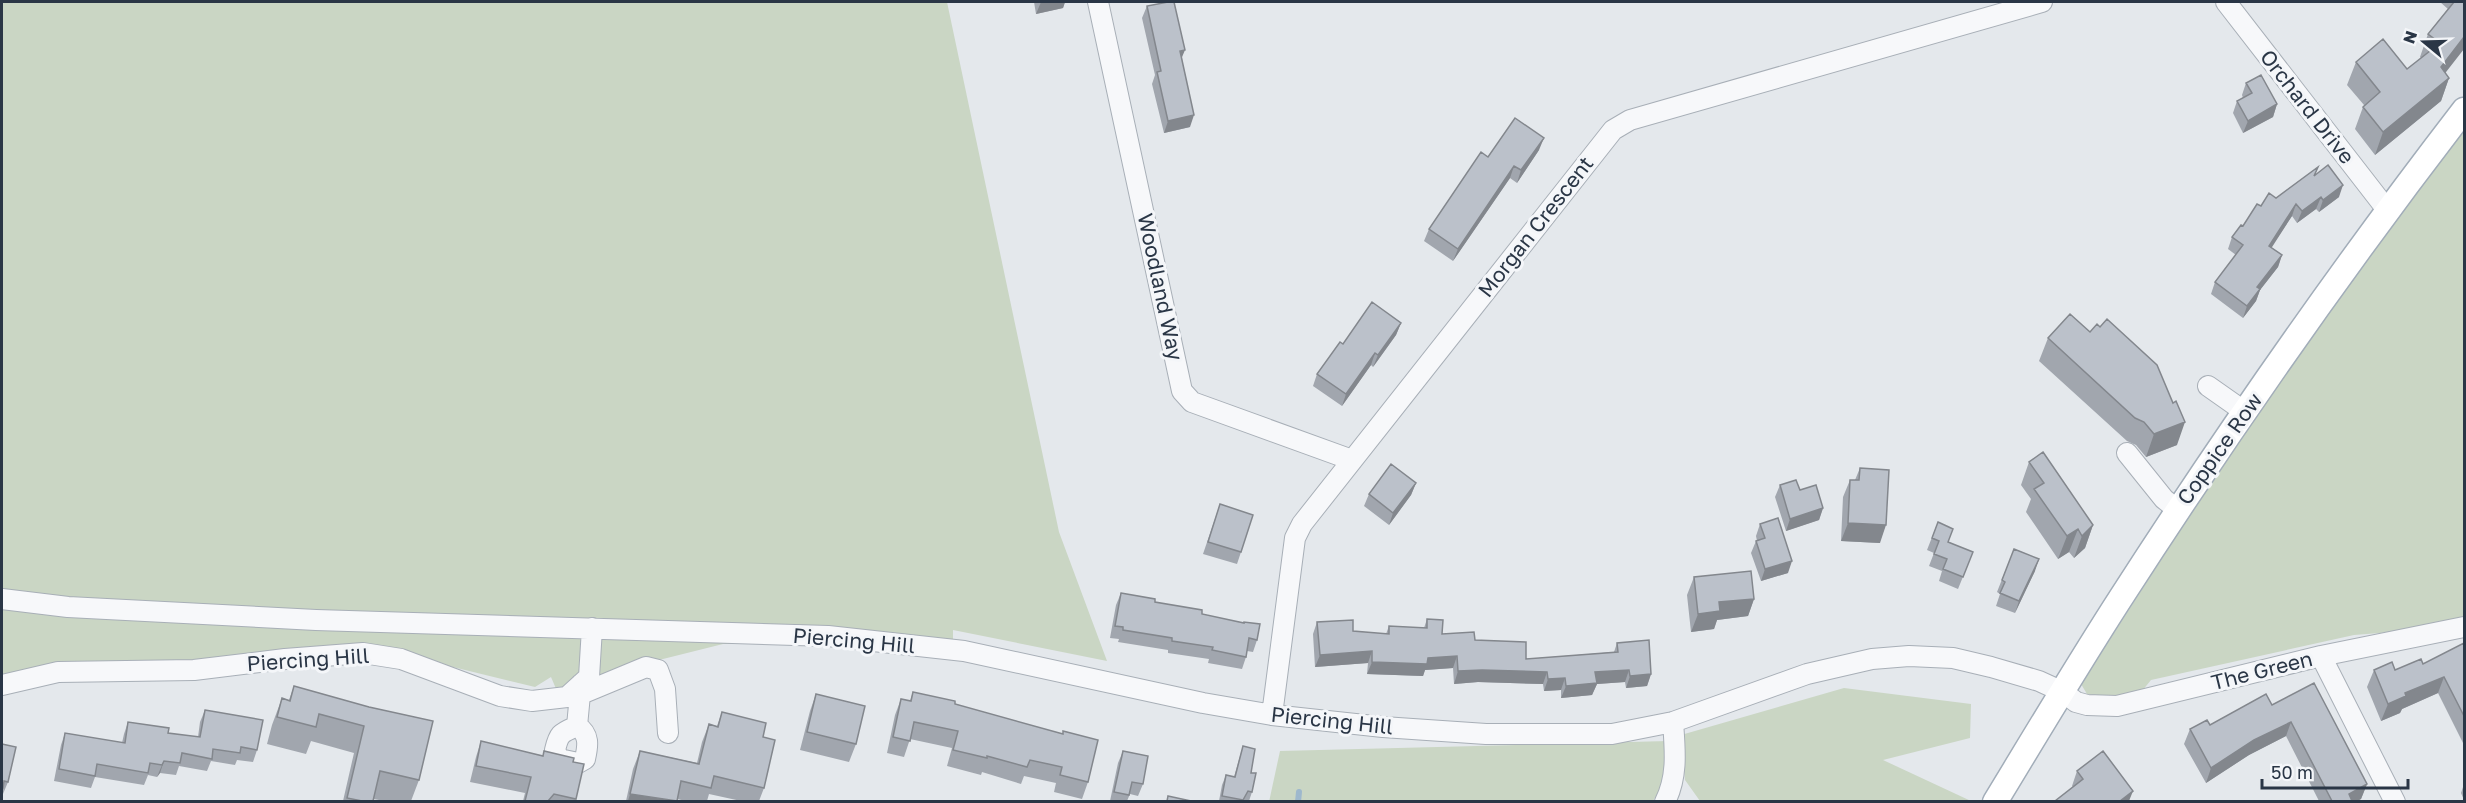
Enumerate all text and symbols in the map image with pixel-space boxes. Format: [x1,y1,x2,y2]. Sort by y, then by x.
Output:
north arrow [2394,12,2454,72]
text: N [2398,28,2421,46]
street label: Orchard Drive [2255,44,2360,169]
street label: Morgan Crescent [1472,151,1598,302]
street label: Woodland Way [1133,211,1189,363]
street label: Coppice Row [2171,387,2267,509]
street label: Piercing Hill [792,622,916,658]
street label: Piercing Hill [246,642,370,676]
street label: The Green [2208,645,2315,695]
street label: Piercing Hill [1270,701,1394,739]
scale bar [2262,752,2408,790]
text: 50 m [2271,761,2313,783]

